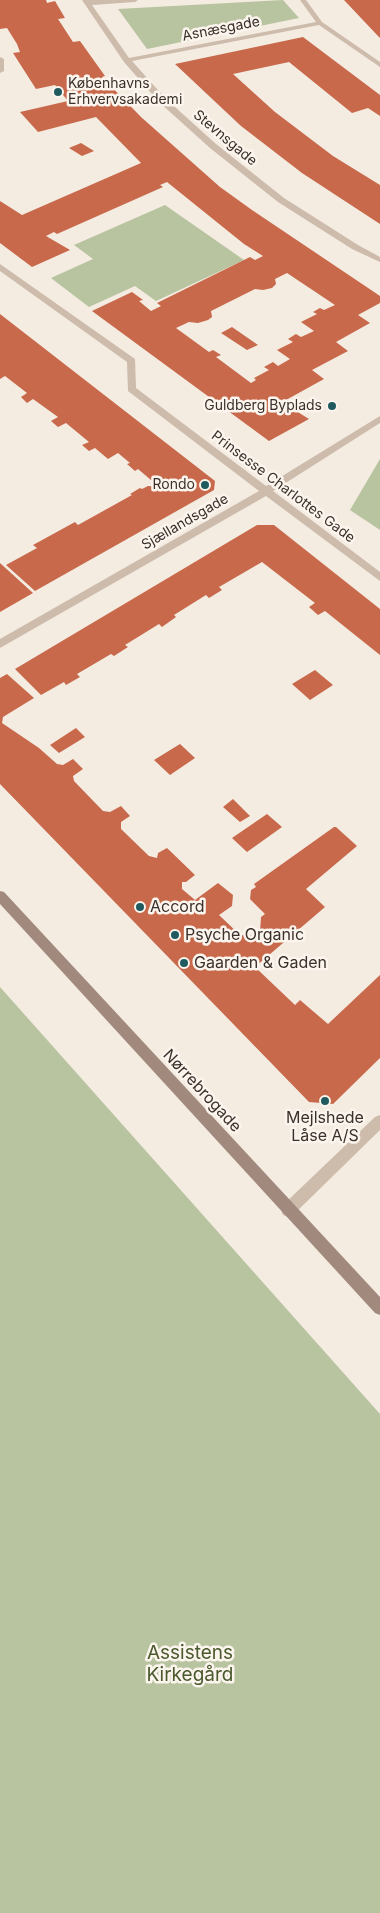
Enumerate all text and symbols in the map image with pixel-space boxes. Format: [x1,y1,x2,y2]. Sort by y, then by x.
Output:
street label: Asnæsgade [181,13,261,45]
place label: Københavns Erhvervsakademi [68,76,182,108]
marker: Københavns Erhvervsakademi [52,86,64,98]
street label: Stevnsgade [190,106,260,170]
place label: Guldberg Byplads [204,398,322,414]
marker: Guldberg Byplads [326,400,338,412]
street label: Prinsesse Charlottes Gade [208,428,358,546]
place label: Rondo [153,477,195,493]
marker: Rondo [199,479,211,491]
street label: Sjællandsgade [139,490,231,554]
place label: Accord [150,897,204,917]
marker: Accord [134,901,146,913]
place label: Psyche Organic [185,925,304,945]
marker: Psyche Organic [169,929,181,941]
place label: Gaarden & Gaden [194,953,327,973]
marker: Gaarden & Gaden [178,957,190,969]
street label: Nørrebrogade [159,1046,245,1136]
marker: Mejlshede Låse A/S [319,1095,331,1107]
place label: Mejlshede Låse A/S [286,1108,364,1146]
park label: Assistens Kirkegård [147,1642,233,1686]

